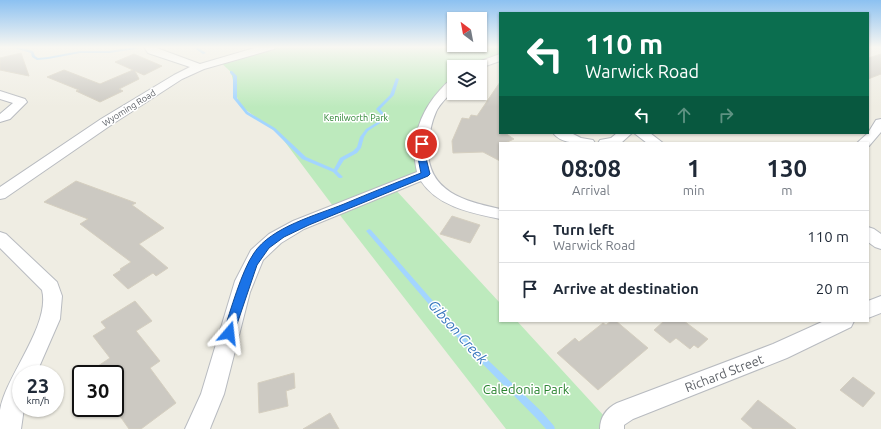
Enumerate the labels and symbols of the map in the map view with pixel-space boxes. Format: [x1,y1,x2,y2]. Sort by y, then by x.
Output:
north arrow [447,12,487,52]
street label: Wyoming Road [100,88,158,128]
park label: Kenilworth Park [324,113,389,123]
pin [405,127,439,161]
water label: Gibson Creek [425,297,491,368]
position arrow [208,312,250,354]
street label: Richard Street [683,352,765,394]
speed limit sign: 30 [72,365,124,417]
park label: Caledonia Park [483,382,570,396]

